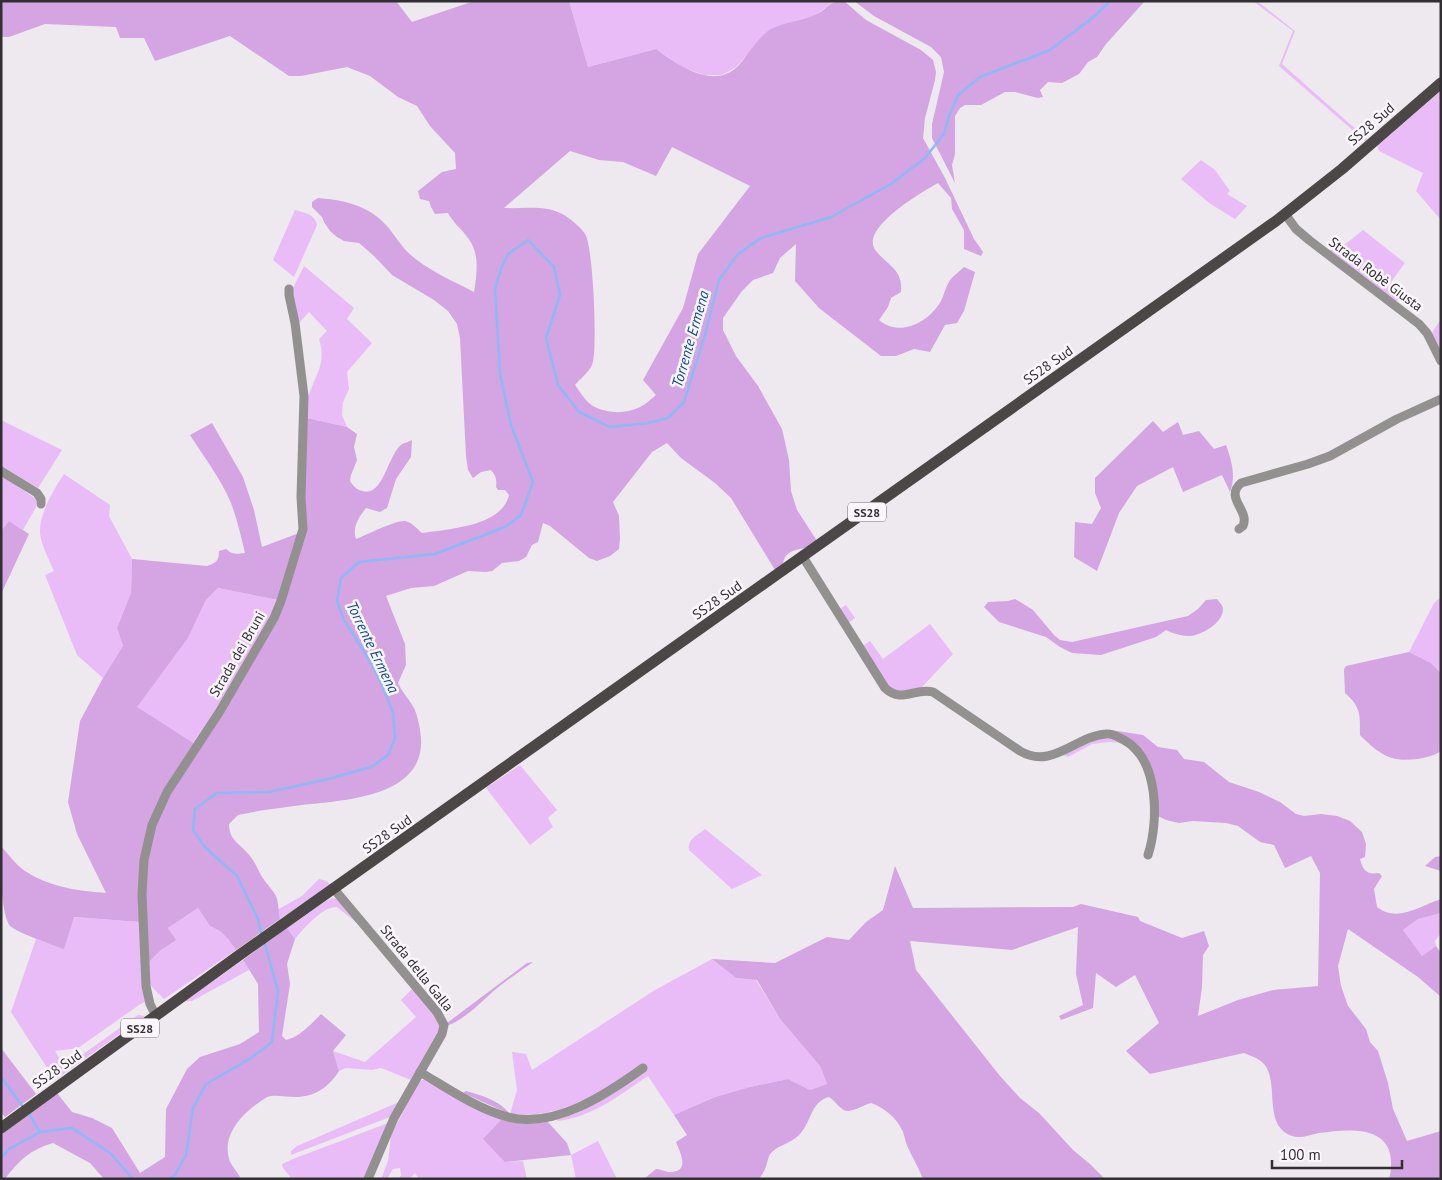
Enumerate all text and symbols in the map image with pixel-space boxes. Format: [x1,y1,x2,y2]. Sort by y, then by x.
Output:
street label: SS28 Sud [1344,99,1398,149]
street label: Strada Robè Giusta [1325,233,1427,315]
water label: Torrente Ermena [667,288,713,390]
street label: SS28 Sud [1020,341,1076,389]
road number: SS28 [848,502,886,522]
street label: SS28 Sud [689,576,745,624]
water label: Torrente Ermena [343,598,404,697]
street label: Strada dei Bruni [205,608,269,700]
street label: SS28 Sud [359,810,415,858]
street label: Strada della Galla [377,921,457,1015]
road number: SS28 [121,1018,159,1038]
street label: SS28 Sud [29,1045,85,1093]
scale bar [1272,1138,1402,1170]
text: 100 m [1280,1145,1321,1164]

